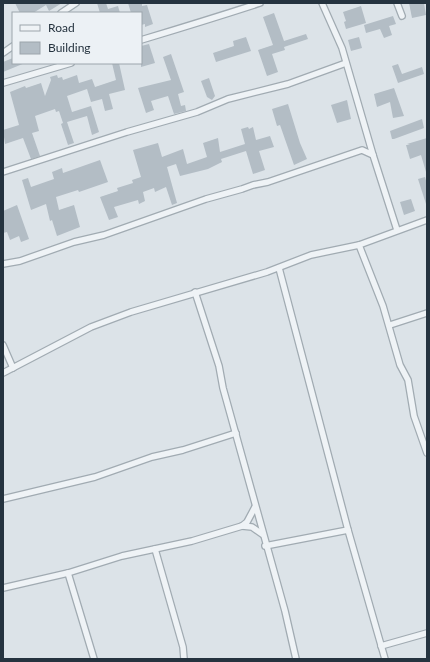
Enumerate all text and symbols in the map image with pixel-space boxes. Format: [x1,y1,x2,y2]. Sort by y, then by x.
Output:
legend [12,12,142,64]
text: Road [48,20,75,35]
text: Building [48,40,91,55]

